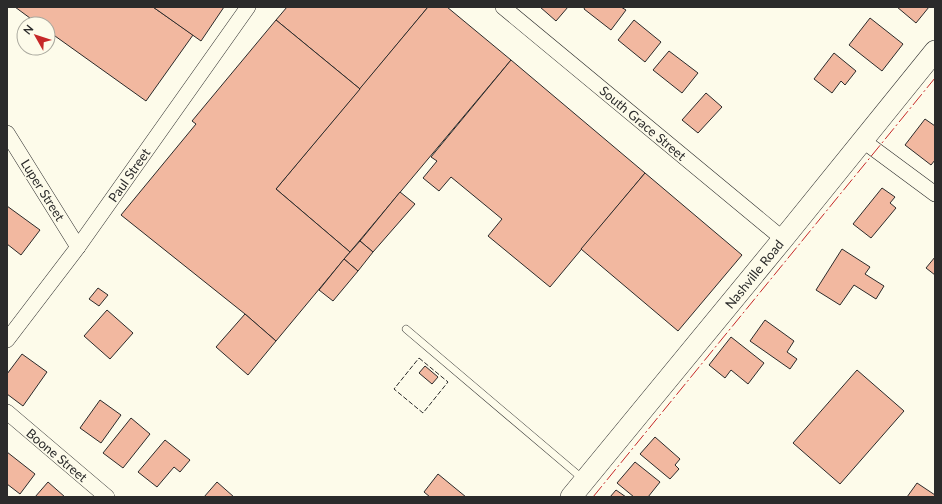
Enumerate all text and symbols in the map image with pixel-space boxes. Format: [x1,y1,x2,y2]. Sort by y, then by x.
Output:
north arrow [16,16,56,56]
text: N [20,22,36,37]
street label: South Grace Street [597,82,690,164]
street label: Paul Street [105,145,154,205]
street label: Luper Street [18,156,68,224]
street label: Nashville Road [721,236,787,312]
street label: Boone Street [23,425,91,485]

